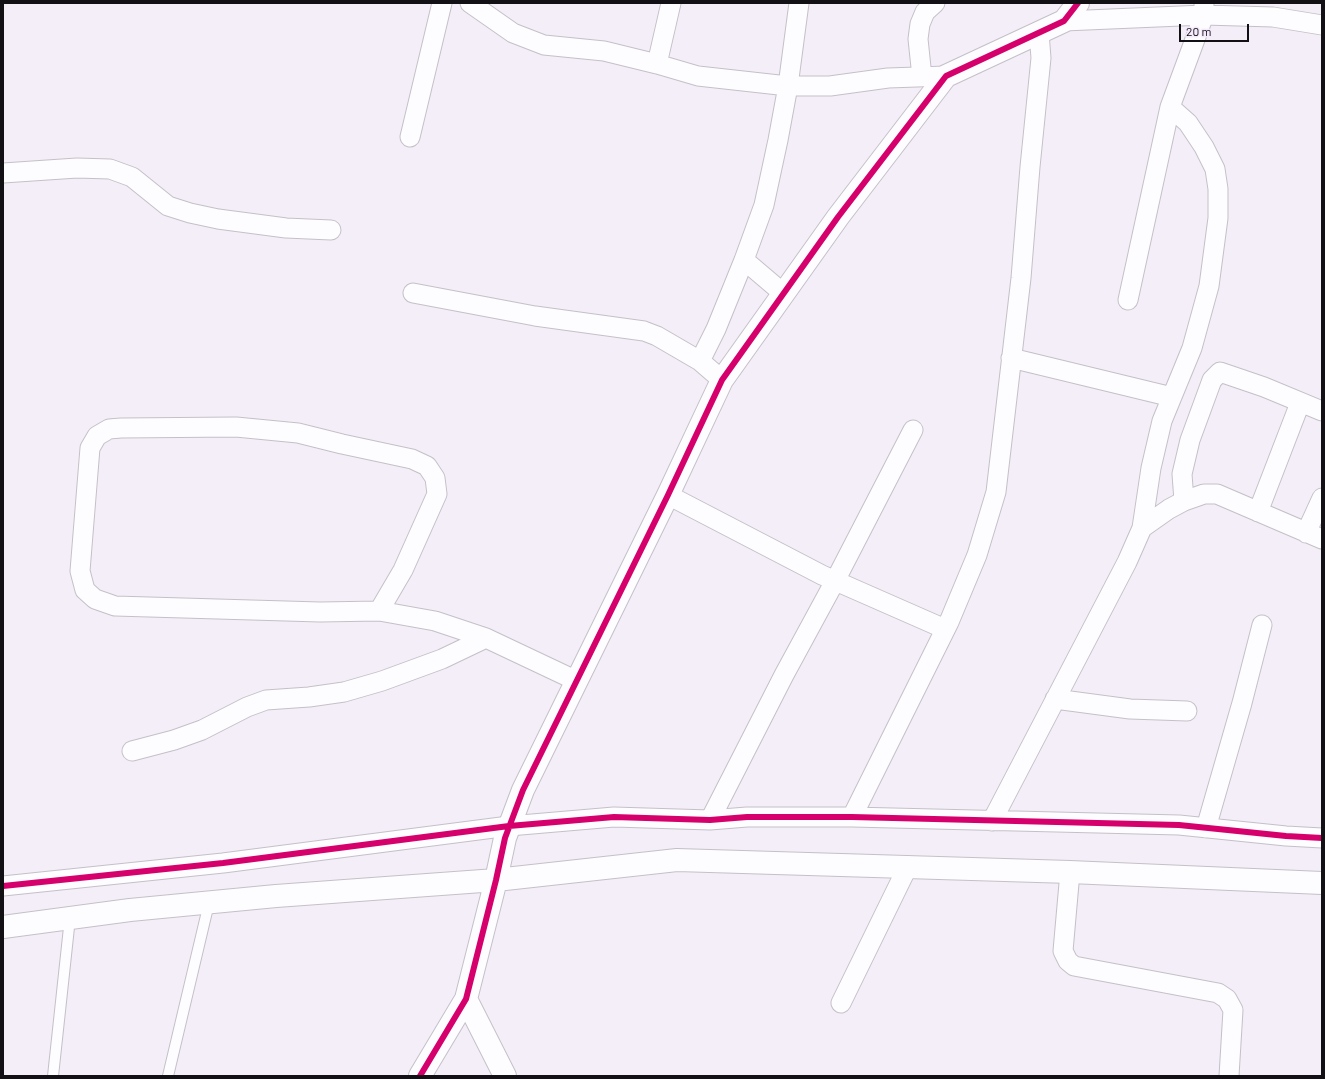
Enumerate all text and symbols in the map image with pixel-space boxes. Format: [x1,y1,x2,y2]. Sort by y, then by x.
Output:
scale bar [1181,16,1251,42]
text: 20 m [1186,24,1212,38]

